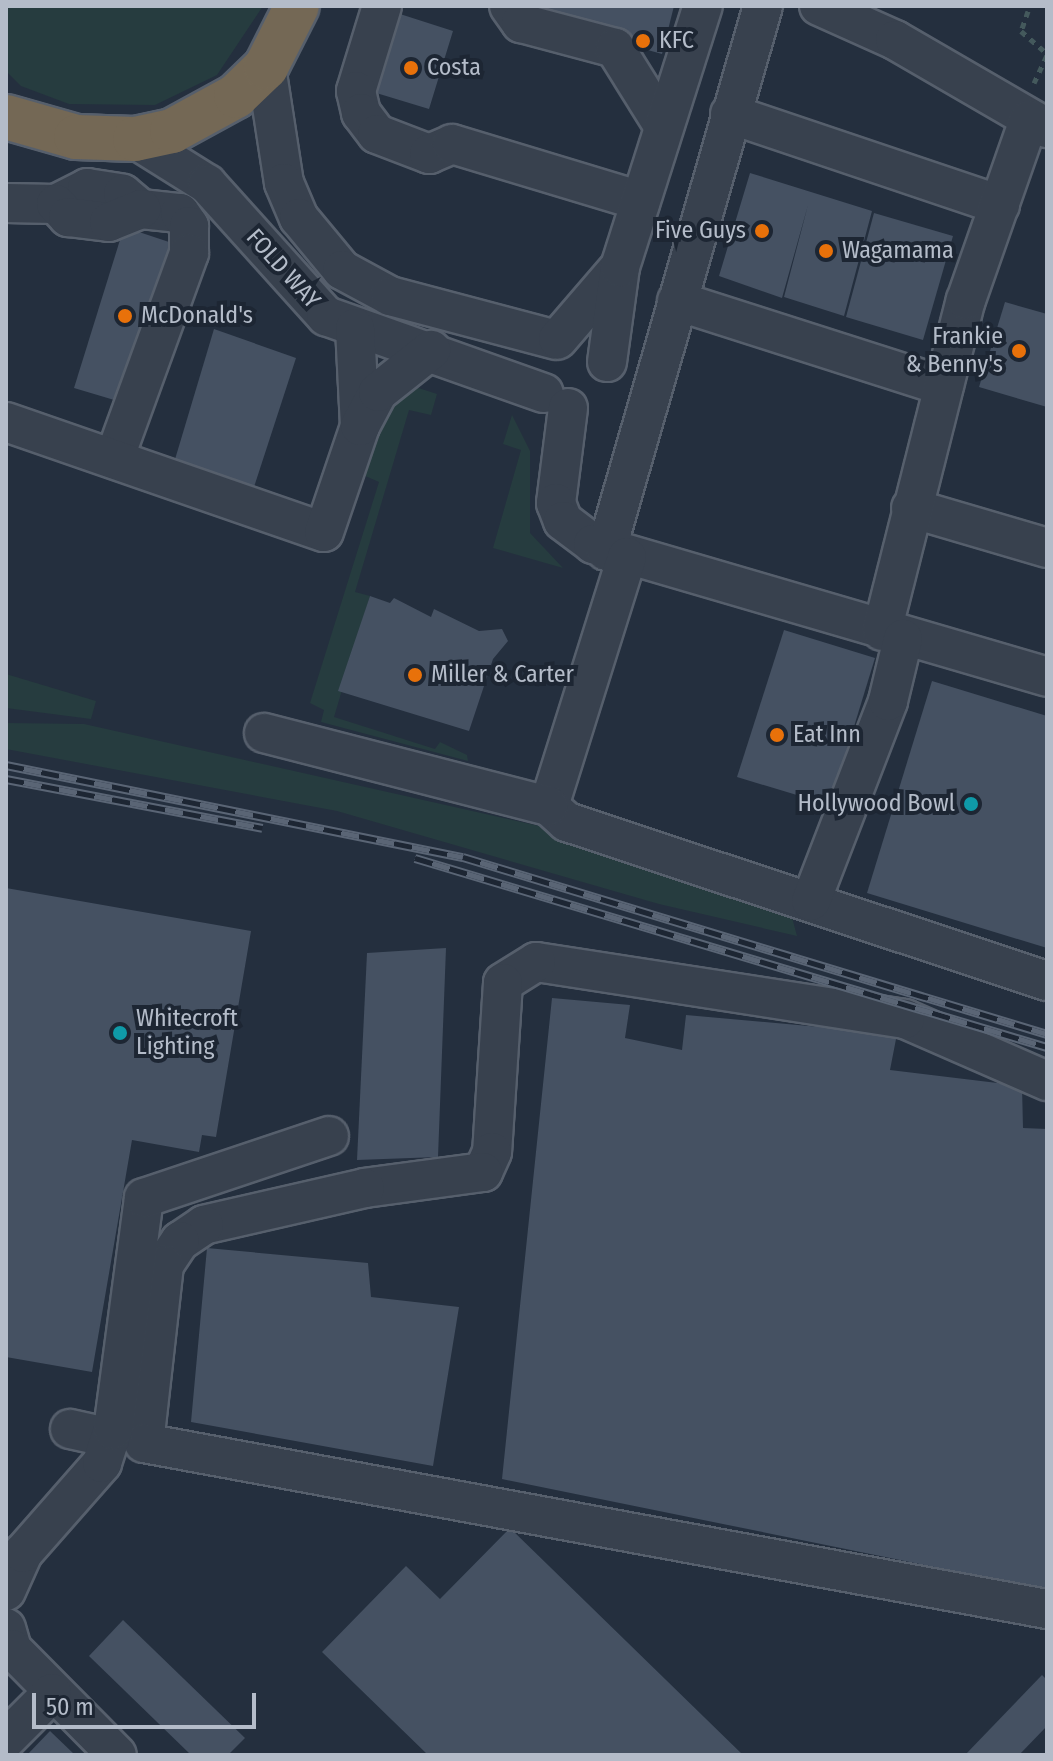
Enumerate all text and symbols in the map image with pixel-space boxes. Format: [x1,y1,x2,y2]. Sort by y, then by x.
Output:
place label: KFC [659,27,694,55]
marker: KFC [634,32,652,50]
place label: Costa [427,54,481,82]
marker: Costa [402,59,420,77]
place label: Five Guys [655,217,746,245]
marker: Five Guys [753,222,771,240]
street label: FOLD WAY [240,223,326,315]
place label: Wagamama [842,237,954,265]
marker: Wagamama [817,242,835,260]
place label: McDonald's [141,302,253,330]
marker: McDonald's [116,307,134,325]
place label: Frankie & Benny's [906,323,1003,379]
marker: Frankie & Benny's [1010,342,1028,360]
place label: Miller & Carter [431,661,574,689]
marker: Miller & Carter [406,666,424,684]
place label: Eat Inn [793,721,861,749]
marker: Eat Inn [768,726,786,744]
place label: Hollywood Bowl [797,790,955,818]
marker: Hollywood Bowl [962,795,980,813]
place label: Whitecroft Lighting [136,1005,238,1061]
marker: Whitecroft Lighting [111,1024,129,1042]
scale bar [36,1677,260,1727]
text: 50 m [46,1693,94,1721]

